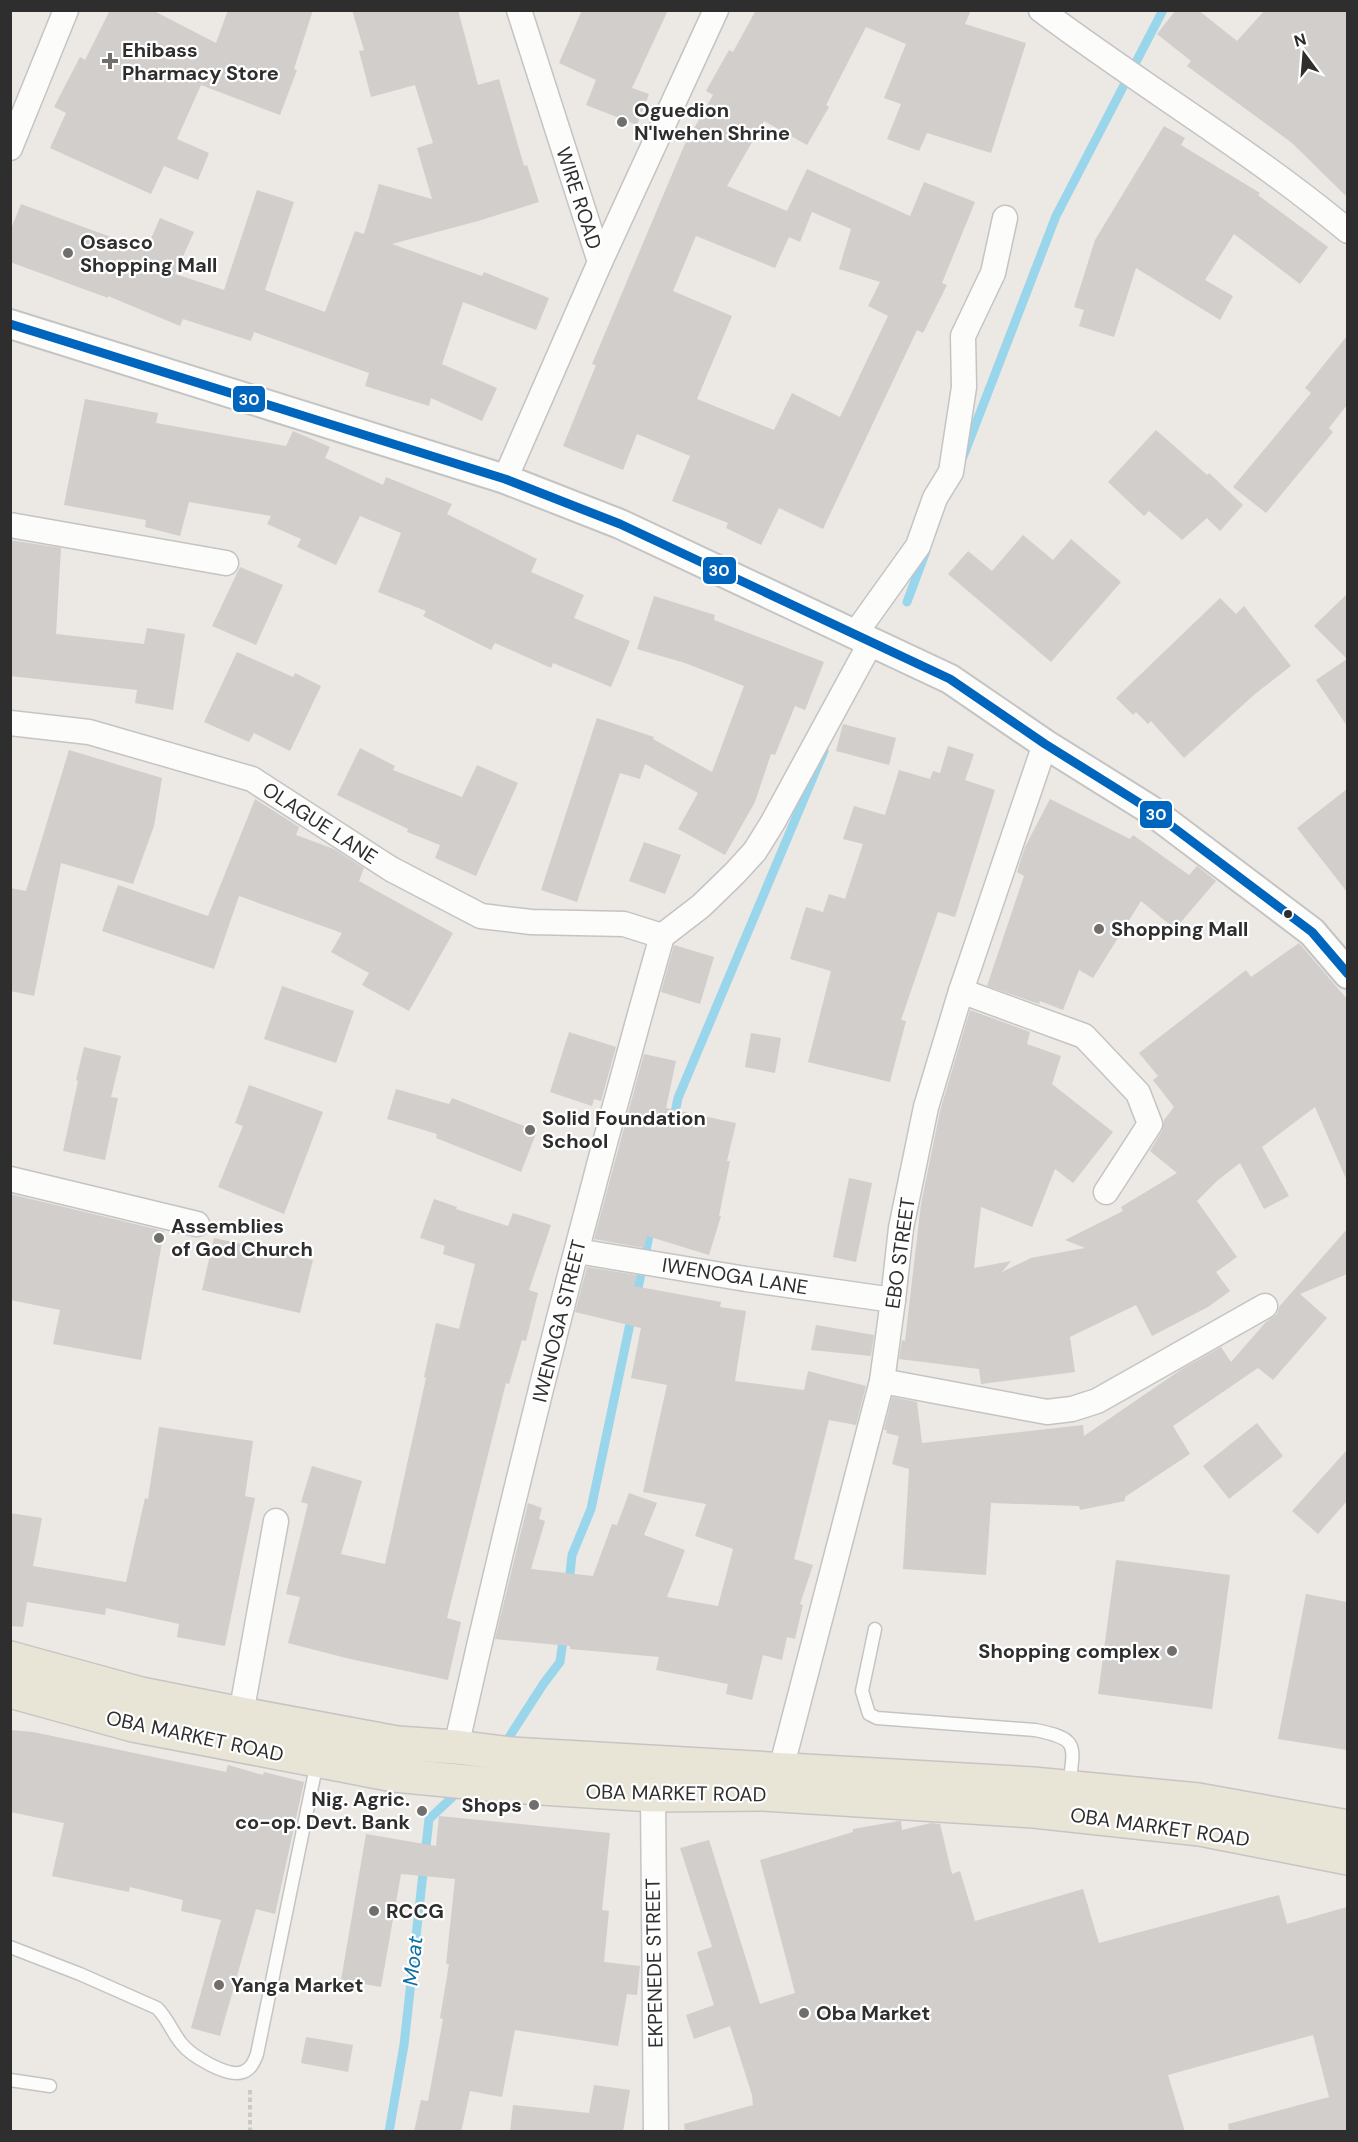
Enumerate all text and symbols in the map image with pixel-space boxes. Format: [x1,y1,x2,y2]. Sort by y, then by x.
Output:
north arrow [1274,24,1334,84]
text: N [1291,28,1309,52]
place label: Ehibass Pharmacy Store [122,37,279,86]
marker: Ehibass Pharmacy Store [103,54,117,68]
place label: Oguedion N'Iwehen Shrine [634,97,790,146]
marker: Oguedion N'Iwehen Shrine [615,115,629,129]
street label: WIRE ROAD [550,144,608,252]
place label: Osasco Shopping Mall [80,229,217,278]
marker: Osasco Shopping Mall [61,246,75,260]
line badge: 30 [232,385,266,413]
text: 30 [239,389,259,410]
line badge: 30 [702,556,737,585]
text: 30 [709,560,729,581]
street label: OLAGUE LANE [257,776,383,870]
line badge: 30 [1139,800,1173,829]
text: 30 [1146,804,1166,825]
unlabelled marker [1282,908,1294,920]
place label: Shopping Mall [1111,916,1248,942]
marker: Shopping Mall [1092,922,1106,936]
place label: Solid Foundation School [542,1105,706,1154]
marker: Solid Foundation School [523,1123,537,1137]
street label: EBO STREET [879,1196,921,1310]
place label: Assemblies of God Church [171,1213,313,1262]
marker: Assemblies of God Church [152,1231,166,1245]
street label: IWENOGA STREET [526,1237,592,1405]
street label: IWENOGA LANE [660,1252,810,1300]
place label: Shopping complex [978,1638,1161,1664]
marker: Shopping complex [1165,1644,1179,1658]
street label: OBA MARKET ROAD [104,1704,286,1768]
street label: OBA MARKET ROAD [585,1778,767,1808]
place label: Nig. Agric. co-op. Devt. Bank [235,1786,410,1835]
place label: Shops [462,1792,522,1818]
marker: Shops [527,1798,541,1812]
street label: OBA MARKET ROAD [1069,1802,1251,1852]
marker: Nig. Agric. co-op. Devt. Bank [415,1804,429,1818]
street label: EKPENEDE STREET [640,1878,668,2048]
place label: RCCG [386,1898,444,1924]
marker: RCCG [367,1904,381,1918]
water label: Moat [396,1934,430,1987]
place label: Yanga Market [231,1972,363,1998]
marker: Yanga Market [212,1978,226,1992]
place label: Oba Market [816,2000,930,2026]
marker: Oba Market [797,2006,811,2020]

